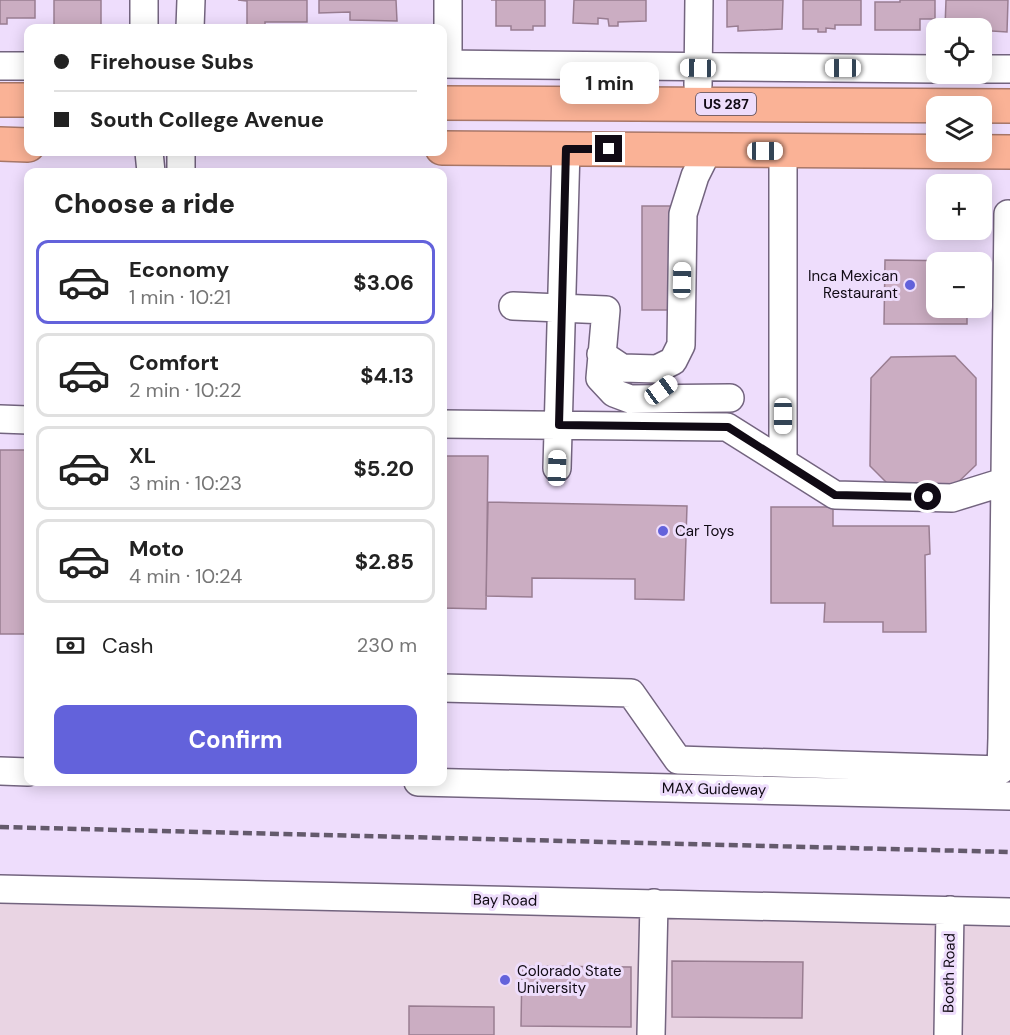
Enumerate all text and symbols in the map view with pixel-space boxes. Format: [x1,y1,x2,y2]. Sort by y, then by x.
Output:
map controls [926,18,992,318]
button: locate [926,18,992,84]
text: Firehouse Subs [90,47,254,76]
car [680,59,716,77]
car [825,59,861,77]
callout: 1 min [560,62,658,104]
text: 1 min [585,70,634,96]
road number: US 287 [696,93,756,115]
button: layers [926,96,992,162]
text: South College Avenue [90,105,324,134]
route end [595,135,622,162]
car [747,142,783,160]
button: + [926,174,992,240]
text: Choose a ride [54,186,235,221]
button: − [926,252,992,318]
icon: car [57,255,111,309]
text: Economy [129,255,229,284]
car [673,262,691,298]
place label: Inca Mexican Restaurant [808,266,898,303]
text: $3.06 [353,268,414,297]
marker: Inca Mexican Restaurant [903,278,917,292]
text: 1 min · 10:21 [129,284,231,310]
icon: car [57,348,111,402]
text: Comfort [129,348,219,377]
text: $4.13 [360,361,414,390]
car [641,372,681,408]
text: 2 min · 10:22 [129,377,242,403]
car [774,398,792,434]
icon: car [57,441,111,495]
text: XL [129,441,156,470]
car [547,450,567,486]
text: $5.20 [353,454,414,483]
text: 3 min · 10:23 [129,470,242,496]
route start [914,483,941,510]
place label: Car Toys [675,521,734,541]
marker: Car Toys [656,524,670,538]
icon: car [57,534,111,588]
text: Moto [129,534,184,563]
text: $2.85 [355,547,414,576]
text: 4 min · 10:24 [129,563,242,589]
icon: cash [54,629,87,662]
text: Cash [102,631,153,660]
text: 230 m [357,632,417,658]
button: Confirm [54,705,417,774]
street label: MAX Guideway [662,778,767,800]
street label: Bay Road [473,889,537,911]
street label: Booth Road [938,933,960,1013]
place label: Colorado State University [517,961,622,998]
marker: Colorado State University [498,973,512,987]

